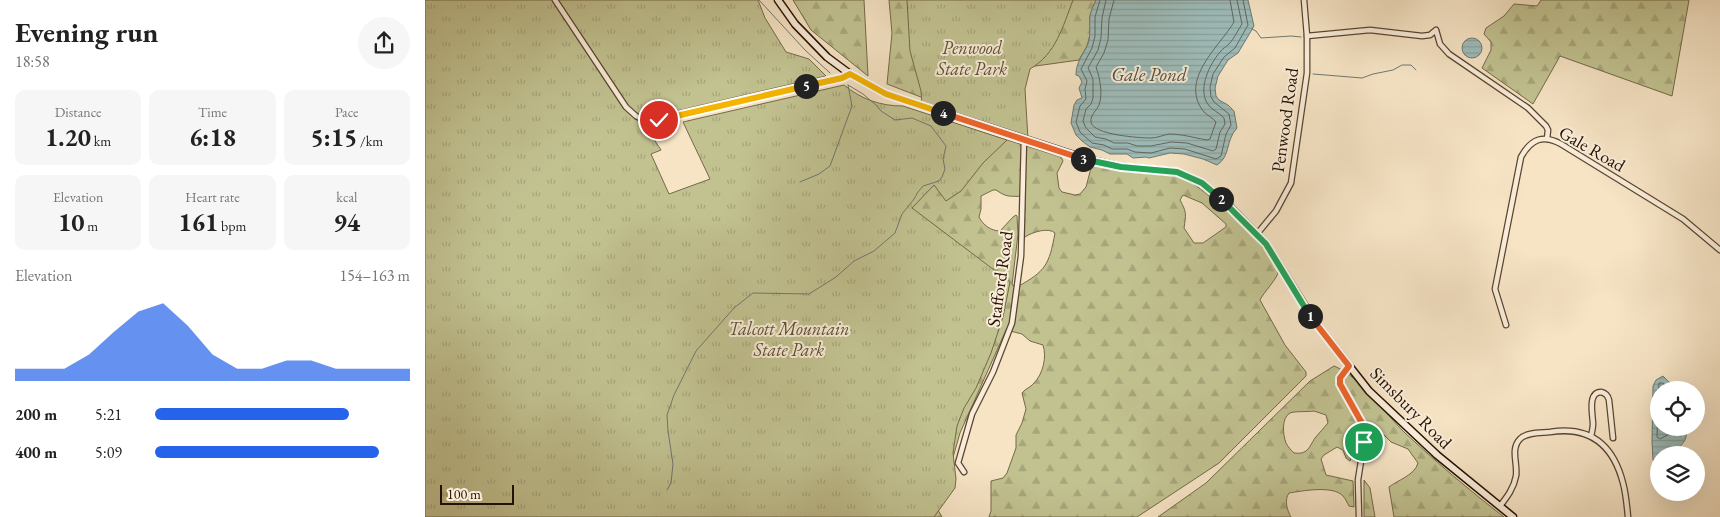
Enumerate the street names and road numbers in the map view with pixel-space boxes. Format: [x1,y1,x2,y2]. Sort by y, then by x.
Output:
street label: Penwood Road [1266,65,1303,174]
street label: Gale Road [1555,120,1630,177]
street label: Stafford Road [981,229,1018,328]
street label: Simsbury Road [1366,362,1458,454]

